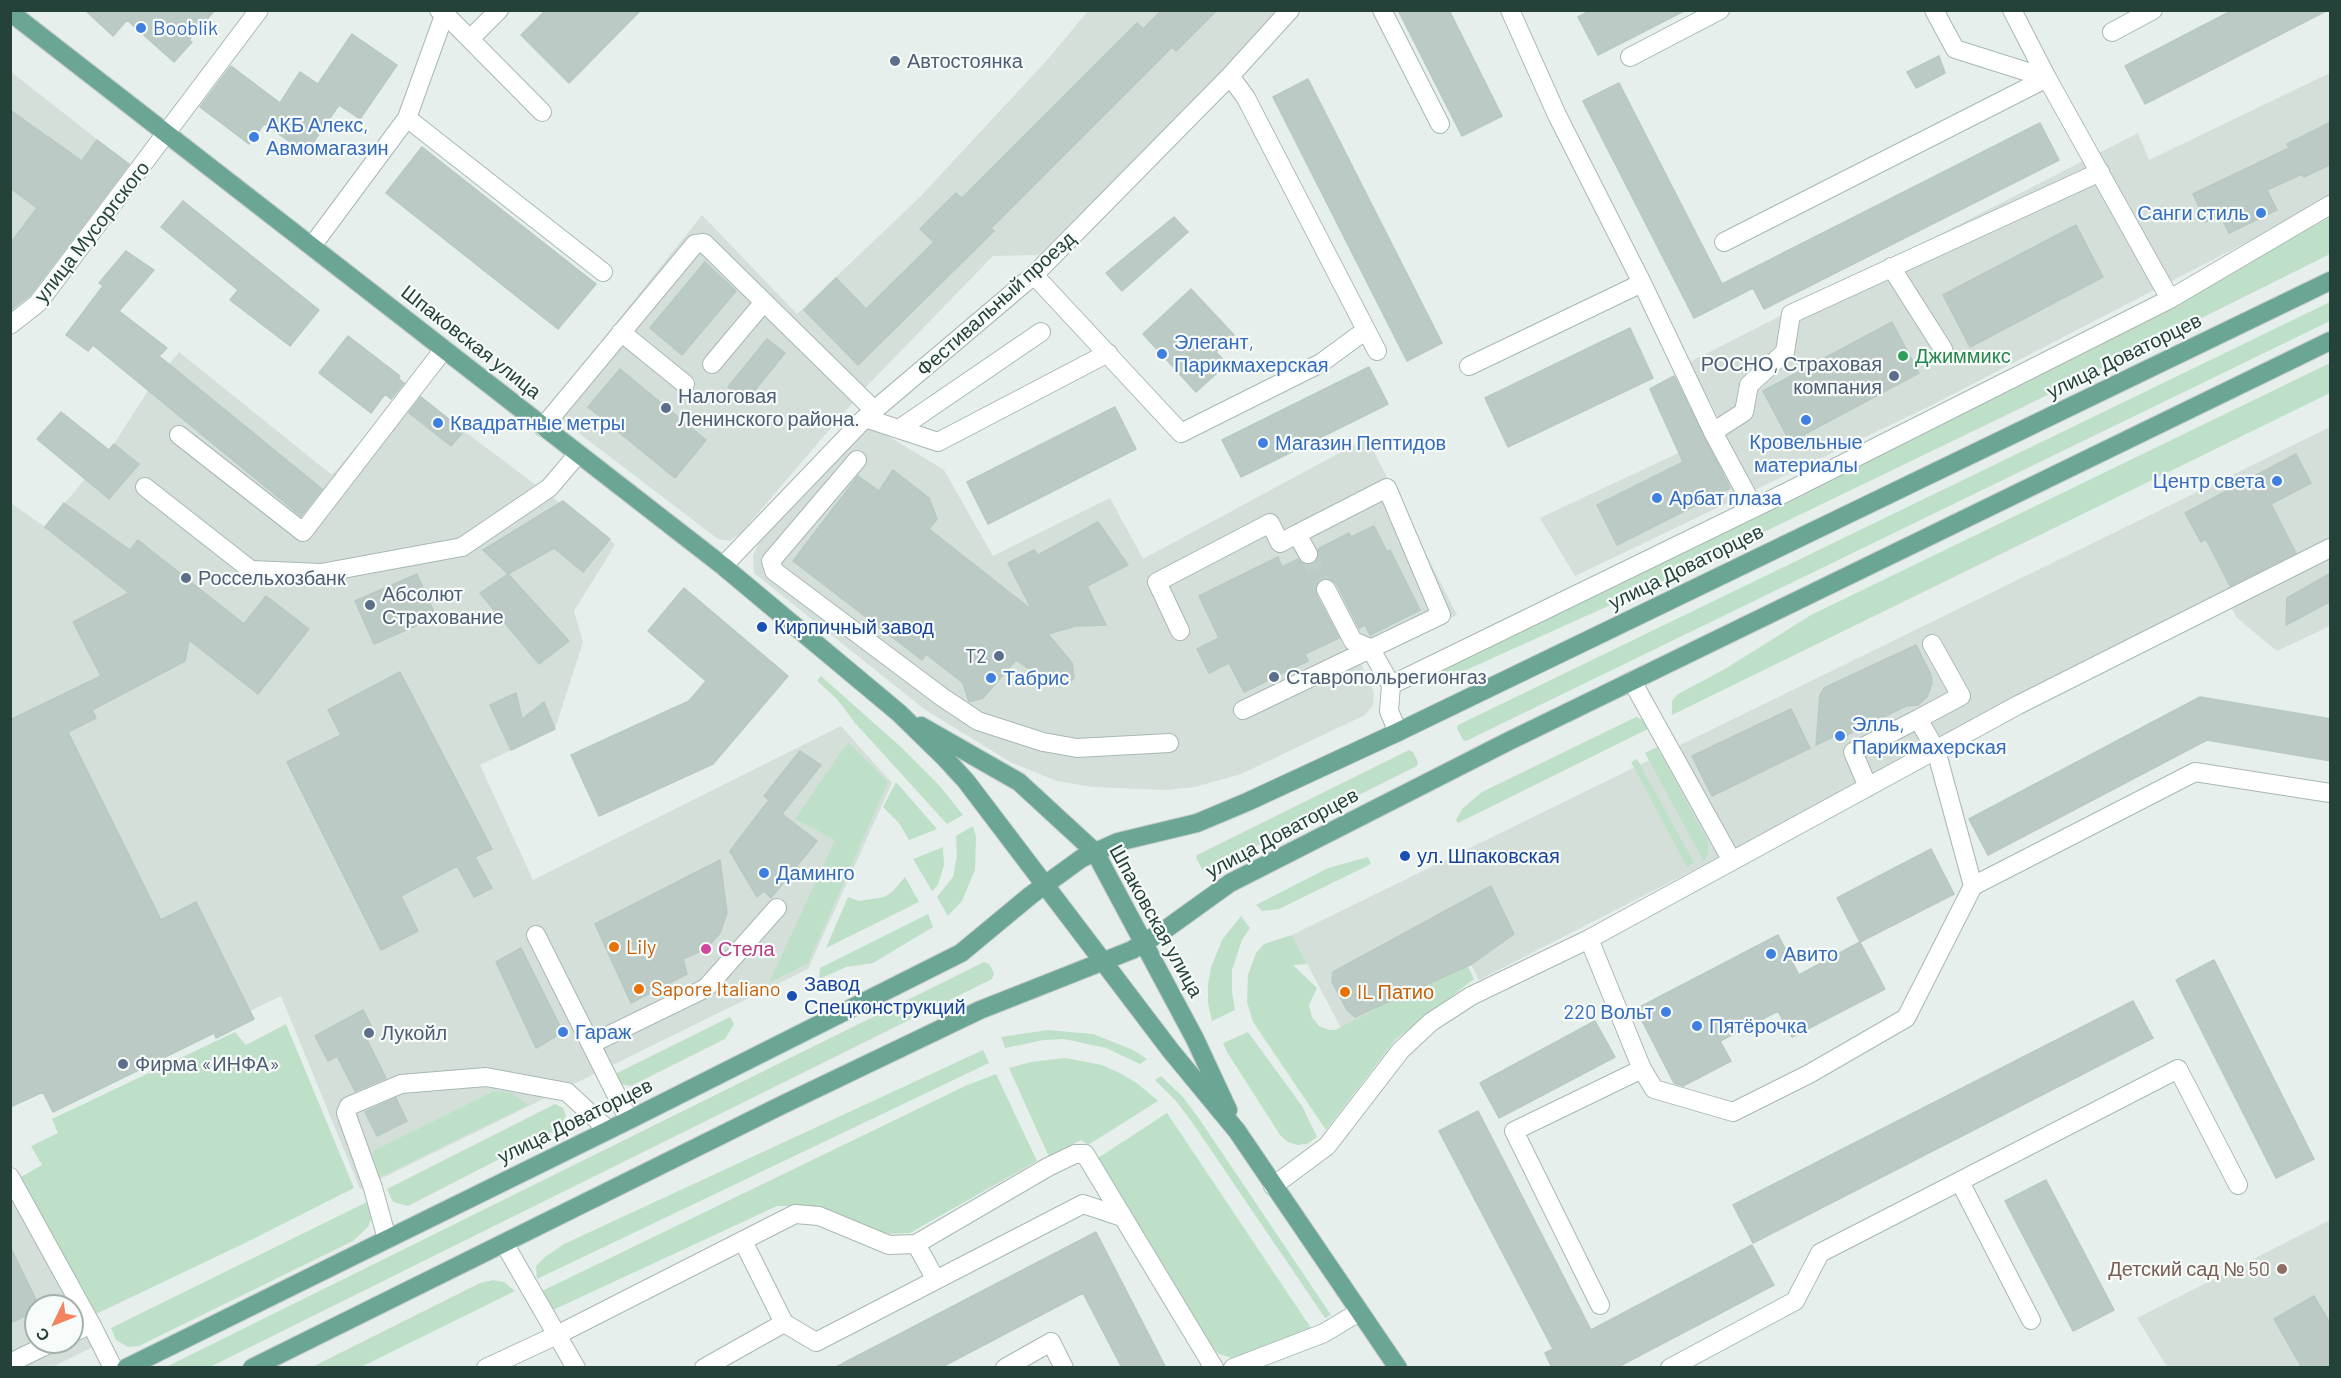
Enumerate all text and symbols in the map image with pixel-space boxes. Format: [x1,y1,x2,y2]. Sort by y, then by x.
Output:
place label: Booblik [153,16,218,40]
marker: Booblik [134,21,148,35]
place label: Автостоянка [907,49,1023,73]
marker: Автостоянка [888,54,902,68]
place label: АКБ Алекс, Авмомагазин [266,113,389,160]
marker: АКБ Алекс, Авмомагазин [247,130,261,144]
street label: улица Мусоргского [29,156,155,308]
place label: Санги стиль [2137,201,2249,225]
marker: Санги стиль [2254,206,2268,220]
street label: Фестивальный проезд [912,226,1080,382]
street label: Шпаковская улица [396,280,546,404]
street label: улица Доваторцев [2043,308,2205,404]
place label: Элегант, Парикмахерская [1174,330,1329,377]
place label: Джиммикс [1915,344,2011,368]
marker: Элегант, Парикмахерская [1155,347,1169,361]
marker: Джиммикс [1896,349,1910,363]
place label: РОСНО, Страховая компания [1701,352,1882,399]
marker: РОСНО, Страховая компания [1887,369,1901,383]
place label: Налоговая Ленинского района. [678,384,860,431]
marker: Налоговая Ленинского района. [659,401,673,415]
place label: Квадратные метры [450,411,625,435]
marker: Кровельные материалы [1799,413,1813,427]
marker: Квадратные метры [431,416,445,430]
place label: Кровельные материалы [1749,430,1863,477]
place label: Магазин Пептидов [1275,431,1446,455]
marker: Магазин Пептидов [1256,436,1270,450]
place label: Центр света [2153,469,2265,493]
marker: Центр света [2270,474,2284,488]
place label: Арбат плаза [1669,486,1782,510]
marker: Арбат плаза [1650,491,1664,505]
street label: улица Доваторцев [1605,519,1767,615]
place label: Россельхозбанк [198,566,346,590]
marker: Россельхозбанк [179,571,193,585]
place label: Абсолют Страхование [382,582,504,629]
marker: Абсолют Страхование [363,598,377,612]
place label: Кирпичный завод [774,615,934,639]
marker: Кирпичный завод [755,620,769,634]
place label: T2 [965,644,987,668]
marker: T2 [992,649,1006,663]
place label: Ставропольрегионгаз [1286,665,1487,689]
place label: Табрис [1003,666,1069,690]
marker: Ставропольрегионгаз [1267,670,1281,684]
marker: Табрис [984,671,998,685]
place label: Элль, Парикмахерская [1852,712,2007,759]
marker: Элль, Парикмахерская [1833,729,1847,743]
street label: улица Доваторцев [1202,783,1362,883]
street label: Шпаковская улица [1104,840,1208,1002]
place label: ул. Шпаковская [1417,844,1560,868]
marker: ул. Шпаковская [1398,849,1412,863]
place label: Даминго [776,861,855,885]
marker: Даминго [757,866,771,880]
place label: Lily [626,935,656,959]
place label: Стела [718,937,775,961]
marker: Lily [607,940,621,954]
marker: Стела [699,942,713,956]
place label: Авито [1783,942,1838,966]
marker: Авито [1764,947,1778,961]
place label: Завод Спецконструкций [804,972,966,1019]
place label: Sapore Italiano [651,977,781,1001]
place label: IL Патио [1357,980,1434,1004]
marker: Sapore Italiano [632,982,646,996]
marker: IL Патио [1338,985,1352,999]
marker: Завод Спецконструкций [785,989,799,1003]
place label: 220 Вольт [1564,1000,1654,1024]
marker: 220 Вольт [1659,1005,1673,1019]
place label: Пятёрочка [1709,1014,1807,1038]
marker: Пятёрочка [1690,1019,1704,1033]
place label: Гараж [575,1020,631,1044]
place label: Лукойл [381,1021,447,1045]
marker: Гараж [556,1025,570,1039]
marker: Лукойл [362,1026,376,1040]
place label: Фирма «ИНФА» [135,1052,280,1076]
marker: Фирма «ИНФА» [116,1057,130,1071]
street label: улица Доваторцев [494,1073,656,1169]
place label: Детский сад № 50 [2108,1257,2270,1281]
marker: Детский сад № 50 [2275,1262,2289,1276]
north arrow [24,1294,84,1354]
text: С [31,1325,53,1346]

